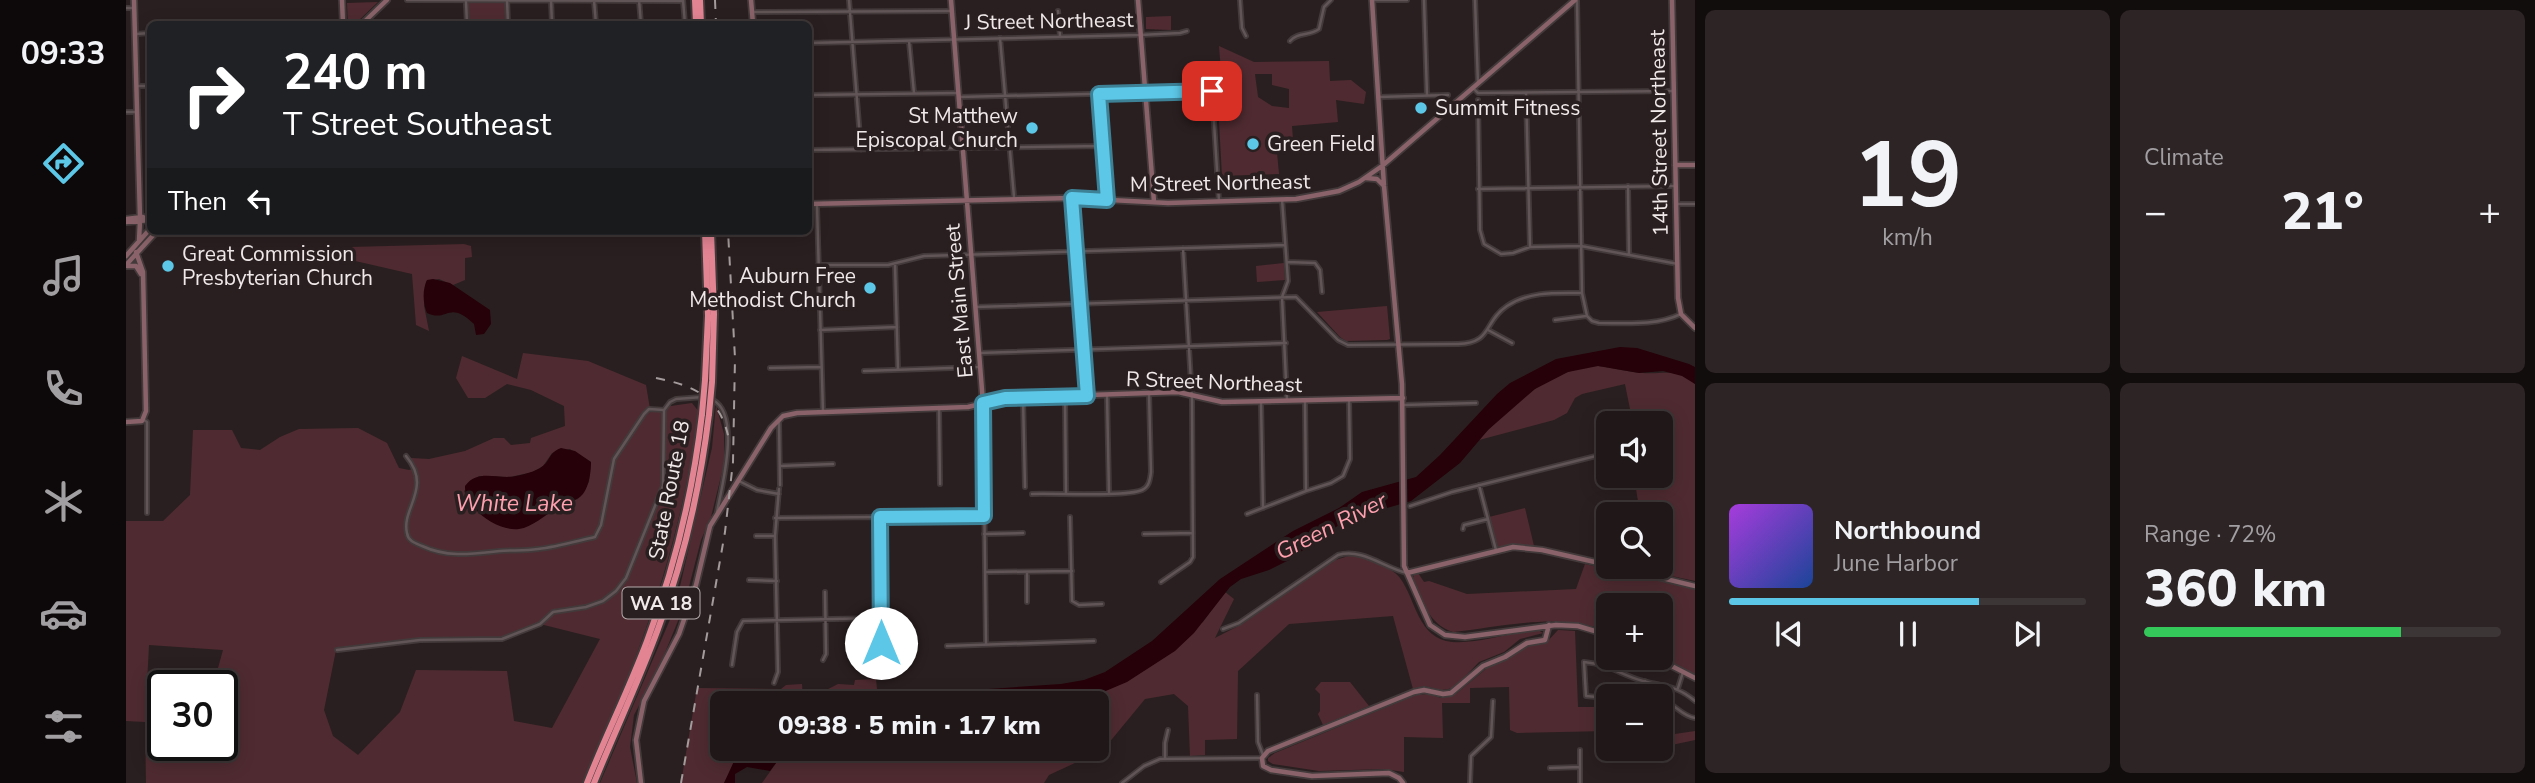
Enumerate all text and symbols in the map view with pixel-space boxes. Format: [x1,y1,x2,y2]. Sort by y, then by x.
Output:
street label: J Street Northeast [963,6,1134,36]
street label: 14th Street Northeast [1643,29,1675,237]
text: 09:33 [21,32,105,75]
text: 240 m [283,39,427,106]
icon: right [168,49,259,140]
pin [1182,61,1242,121]
icon: arrive [1193,72,1231,110]
place label: Summit Fitness [1435,94,1580,122]
marker: Summit Fitness [1413,100,1429,116]
place label: St Matthew Episcopal Church [855,102,1018,154]
text: T Street Southeast [283,103,551,146]
text: 19 [1853,114,1962,238]
marker: St Matthew Episcopal Church [1024,120,1040,136]
place label: Green Field [1267,130,1375,158]
marker: Green Field [1245,136,1261,152]
icon: directions [39,139,88,188]
text: Climate [2144,142,2224,173]
street label: M Street Northeast [1130,167,1311,199]
text: 21° [2281,176,2364,247]
icon: left [241,182,279,220]
text: Then [168,184,227,219]
text: − [2144,187,2167,238]
text: + [2478,187,2501,238]
street label: East Main Street [938,222,980,379]
text: km/h [1882,222,1933,253]
place label: Great Commission Presbyterian Church [182,240,373,292]
icon: music [39,251,88,300]
marker: Great Commission Presbyterian Church [160,258,176,274]
place label: Auburn Free Methodist Church [689,262,856,314]
marker: Auburn Free Methodist Church [862,280,878,296]
icon: phone [39,364,88,413]
street label: R Street Northeast [1125,365,1303,399]
map controls [1596,411,1673,761]
button: sound [1596,411,1673,488]
street label: State Route 18 [642,418,696,562]
icon: climate [39,477,88,526]
water label: Green River [1270,485,1393,568]
water label: White Lake [455,488,573,519]
button: search [1596,502,1673,579]
text: Northbound [1834,513,1981,548]
text: Range · 72% [2144,519,2276,550]
text: June Harbor [1834,548,1958,579]
text: 360 km [2144,553,2327,624]
road number: WA 18 [622,588,700,618]
icon: car [39,589,88,638]
button: + [1596,593,1673,670]
position arrow [844,606,918,680]
icon: previous [1770,615,1808,653]
icon: pause [1889,615,1927,653]
icon: next [2008,615,2046,653]
speed limit sign: 30 [147,670,238,761]
button: − [1596,684,1673,761]
icon: filters [39,702,88,751]
text: 09:38 · 5 min · 1.7 km [778,708,1041,743]

